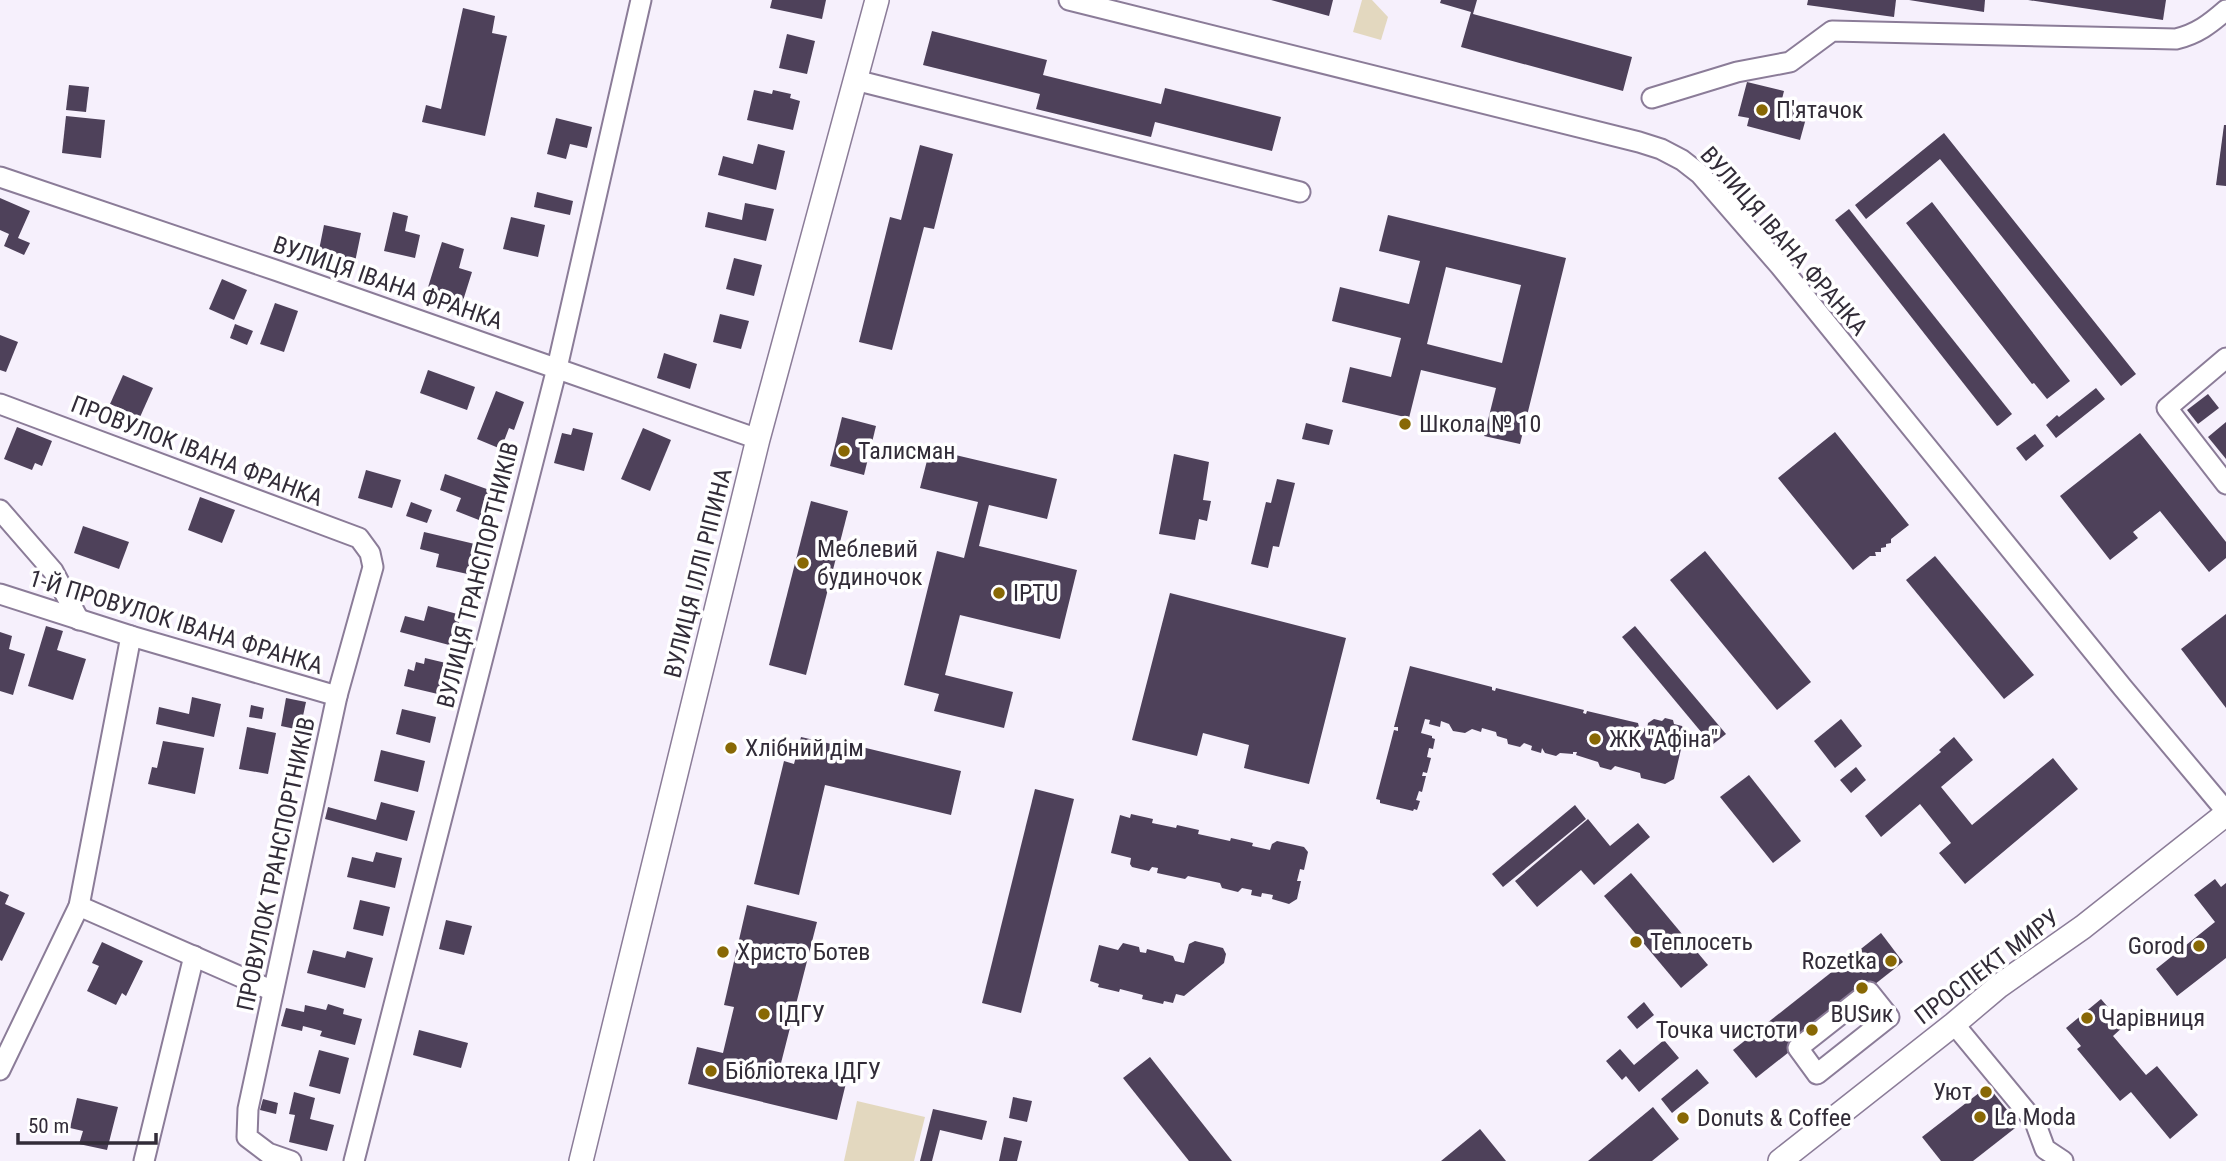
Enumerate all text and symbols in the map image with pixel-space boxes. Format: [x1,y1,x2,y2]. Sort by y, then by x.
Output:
place label: П'ятачок [1776,96,1864,124]
marker: П'ятачок [1754,102,1770,118]
street label: ВУЛИЦЯ ІВАНА ФРАНКА [1694,141,1874,341]
street label: ВУЛИЦЯ ІВАНА ФРАНКА [270,231,507,335]
street label: ПРОВУЛОК ІВАНА ФРАНКА [67,390,327,512]
place label: Школа № 10 [1419,410,1541,438]
marker: Школа № 10 [1397,416,1413,432]
place label: Талисман [858,437,955,465]
street label: ВУЛИЦЯ ТРАНСПОРТНИКІВ [431,439,525,711]
marker: Талисман [836,443,852,459]
street label: ВУЛИЦЯ ІЛЛІ РІПИНА [658,465,738,681]
place label: Меблевий будиночок [817,535,923,591]
marker: Меблевий будиночок [795,555,811,571]
street label: 1-Й ПРОВУЛОК ІВАНА ФРАНКА [26,564,326,680]
place label: IPTU [1013,579,1058,607]
marker: IPTU [991,585,1007,601]
street label: ПРОВУЛОК ТРАНСПОРТНИКІВ [231,715,321,1013]
place label: ЖК "Афіна" [1609,725,1718,753]
marker: ЖК "Афіна" [1587,731,1603,747]
place label: Хлібний дім [745,734,864,762]
marker: Хлібний дім [723,740,739,756]
street label: ПРОСПЕКТ МИРУ [1909,904,2065,1030]
place label: Теплосеть [1650,928,1753,956]
place label: Gorod [2128,932,2185,960]
marker: Теплосеть [1628,934,1644,950]
place label: Христо Ботев [737,938,870,966]
marker: Gorod [2191,938,2207,954]
marker: Христо Ботев [715,944,731,960]
place label: Rozetka [1801,947,1877,975]
marker: Rozetka [1883,953,1899,969]
marker: BUSик [1854,980,1870,996]
place label: ІДГУ [778,1000,825,1028]
place label: BUSик [1831,1000,1894,1028]
place label: Чарівниця [2101,1004,2205,1032]
marker: ІДГУ [756,1006,772,1022]
marker: Чарівниця [2079,1010,2095,1026]
place label: Точка чистоти [1656,1016,1798,1044]
marker: Точка чистоти [1804,1022,1820,1038]
place label: Бібліотека ІДГУ [725,1057,881,1085]
marker: Бібліотека ІДГУ [703,1063,719,1079]
place label: Уют [1933,1078,1972,1106]
marker: Уют [1978,1084,1994,1100]
scale bar [18,1102,156,1146]
place label: La Moda [1994,1103,2076,1131]
place label: Donuts & Coffee [1697,1104,1851,1132]
marker: La Moda [1972,1109,1988,1125]
marker: Donuts & Coffee [1675,1110,1691,1126]
text: 50 m [28,1114,69,1138]

